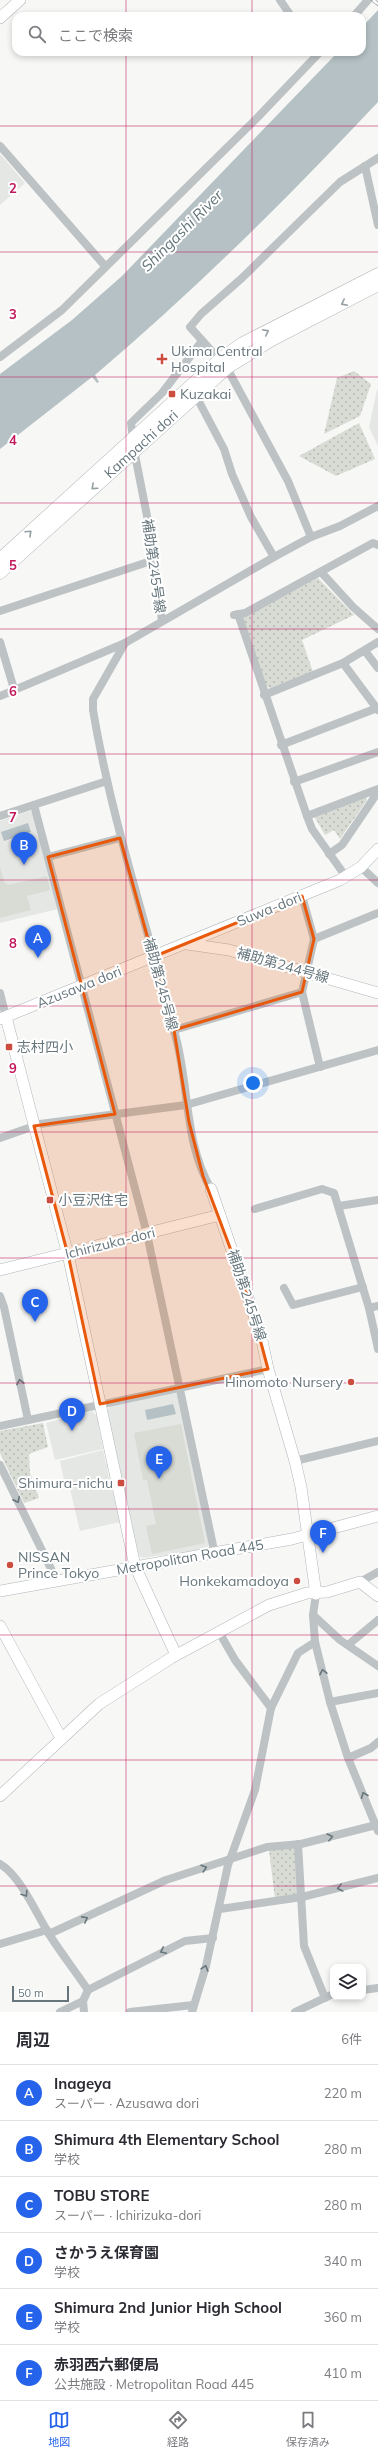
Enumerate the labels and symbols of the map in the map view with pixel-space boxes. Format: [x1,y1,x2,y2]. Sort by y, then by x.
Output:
text: 2 [9,180,17,196]
water label: Shingashi River [137,185,227,275]
one-way arrow [340,298,348,306]
text: 3 [9,306,17,322]
one-way arrow [262,329,270,337]
place label: Ukima Central Hospital [171,342,263,376]
marker: Ukima Central Hospital [156,353,168,365]
place label: Kuzakai [180,385,231,403]
marker: Kuzakai [167,389,177,399]
street label: Kampachi dori [100,406,182,482]
text: 4 [9,432,17,448]
one-way arrow [91,482,99,490]
street label: 補助第245号線 [138,518,170,614]
one-way arrow [24,530,32,537]
text: 5 [9,557,17,573]
text: 6 [9,683,17,699]
text: 7 [9,809,17,825]
pin: B [11,832,37,865]
street label: Suwa-dori [234,888,304,930]
pin: A [25,925,51,958]
text: 8 [9,935,17,951]
street label: 補助第245号線 [140,936,182,1032]
street label: 補助第244号線 [235,943,331,987]
street label: Azusawa dori [34,962,124,1012]
place label: 志村四小 [17,1038,73,1056]
marker: 志村四小 [4,1042,14,1052]
text: 9 [9,1060,17,1076]
your location [243,1073,263,1093]
place label: 小豆沢住宅 [58,1191,128,1209]
marker: 小豆沢住宅 [45,1195,55,1205]
street label: Ichirizuka-dori [63,1223,157,1263]
street label: 補助第245号線 [224,1247,270,1343]
pin: C [22,1289,48,1322]
place label: Hinomoto Nursery [225,1373,344,1391]
marker: Hinomoto Nursery [346,1377,356,1387]
one-way arrow [17,1379,25,1385]
pin: D [59,1398,85,1431]
pin: E [146,1446,172,1479]
place label: Shimura-nichu [18,1474,113,1492]
marker: Shimura-nichu [116,1478,126,1488]
one-way arrow [12,1496,20,1504]
pin: F [310,1520,336,1553]
street label: Metropolitan Road 445 [115,1535,265,1579]
place label: NISSAN Prince Tokyo [18,1548,99,1582]
marker: NISSAN Prince Tokyo [5,1560,15,1570]
place label: Honkekamadoya [179,1572,289,1590]
marker: Honkekamadoya [292,1576,302,1586]
one-way arrow [319,1668,327,1675]
one-way arrow [360,1791,368,1798]
one-way arrow [326,1833,333,1842]
one-way arrow [201,1864,208,1873]
one-way arrow [337,1883,343,1891]
one-way arrow [20,1890,27,1897]
one-way arrow [81,1916,88,1923]
one-way arrow [160,1946,167,1954]
one-way arrow [200,1965,209,1972]
scale bar [12,1984,69,2003]

